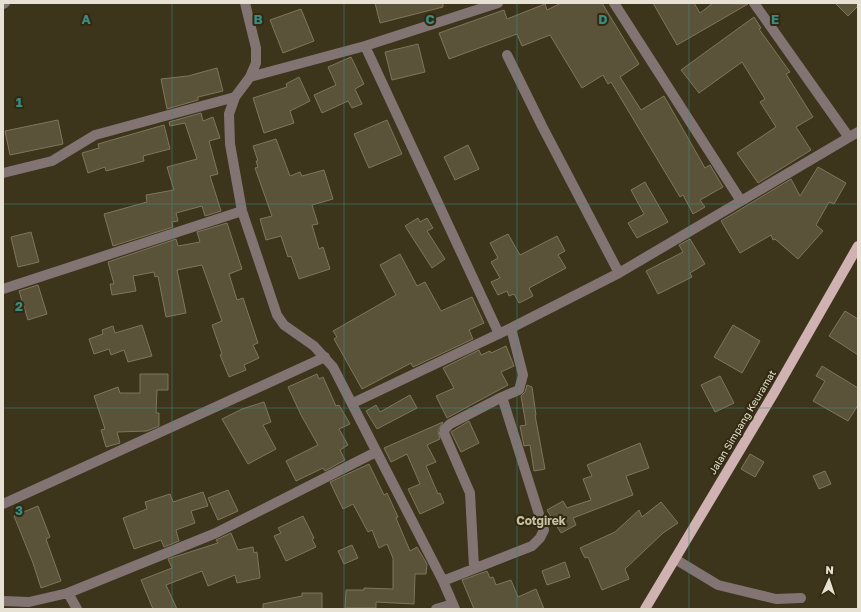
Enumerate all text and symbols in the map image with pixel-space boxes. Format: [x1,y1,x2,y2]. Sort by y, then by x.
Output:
text: A [81,11,91,27]
text: B [253,11,263,27]
text: C [425,11,435,27]
text: D [598,11,608,27]
text: E [771,11,779,27]
text: 1 [16,94,23,110]
text: 2 [15,298,23,314]
street label: Jalan Simpang Keuramat [706,368,778,476]
text: 3 [15,502,23,518]
district label: Cotgirek [516,513,566,528]
north arrow [809,560,849,600]
text: N [825,563,834,576]

